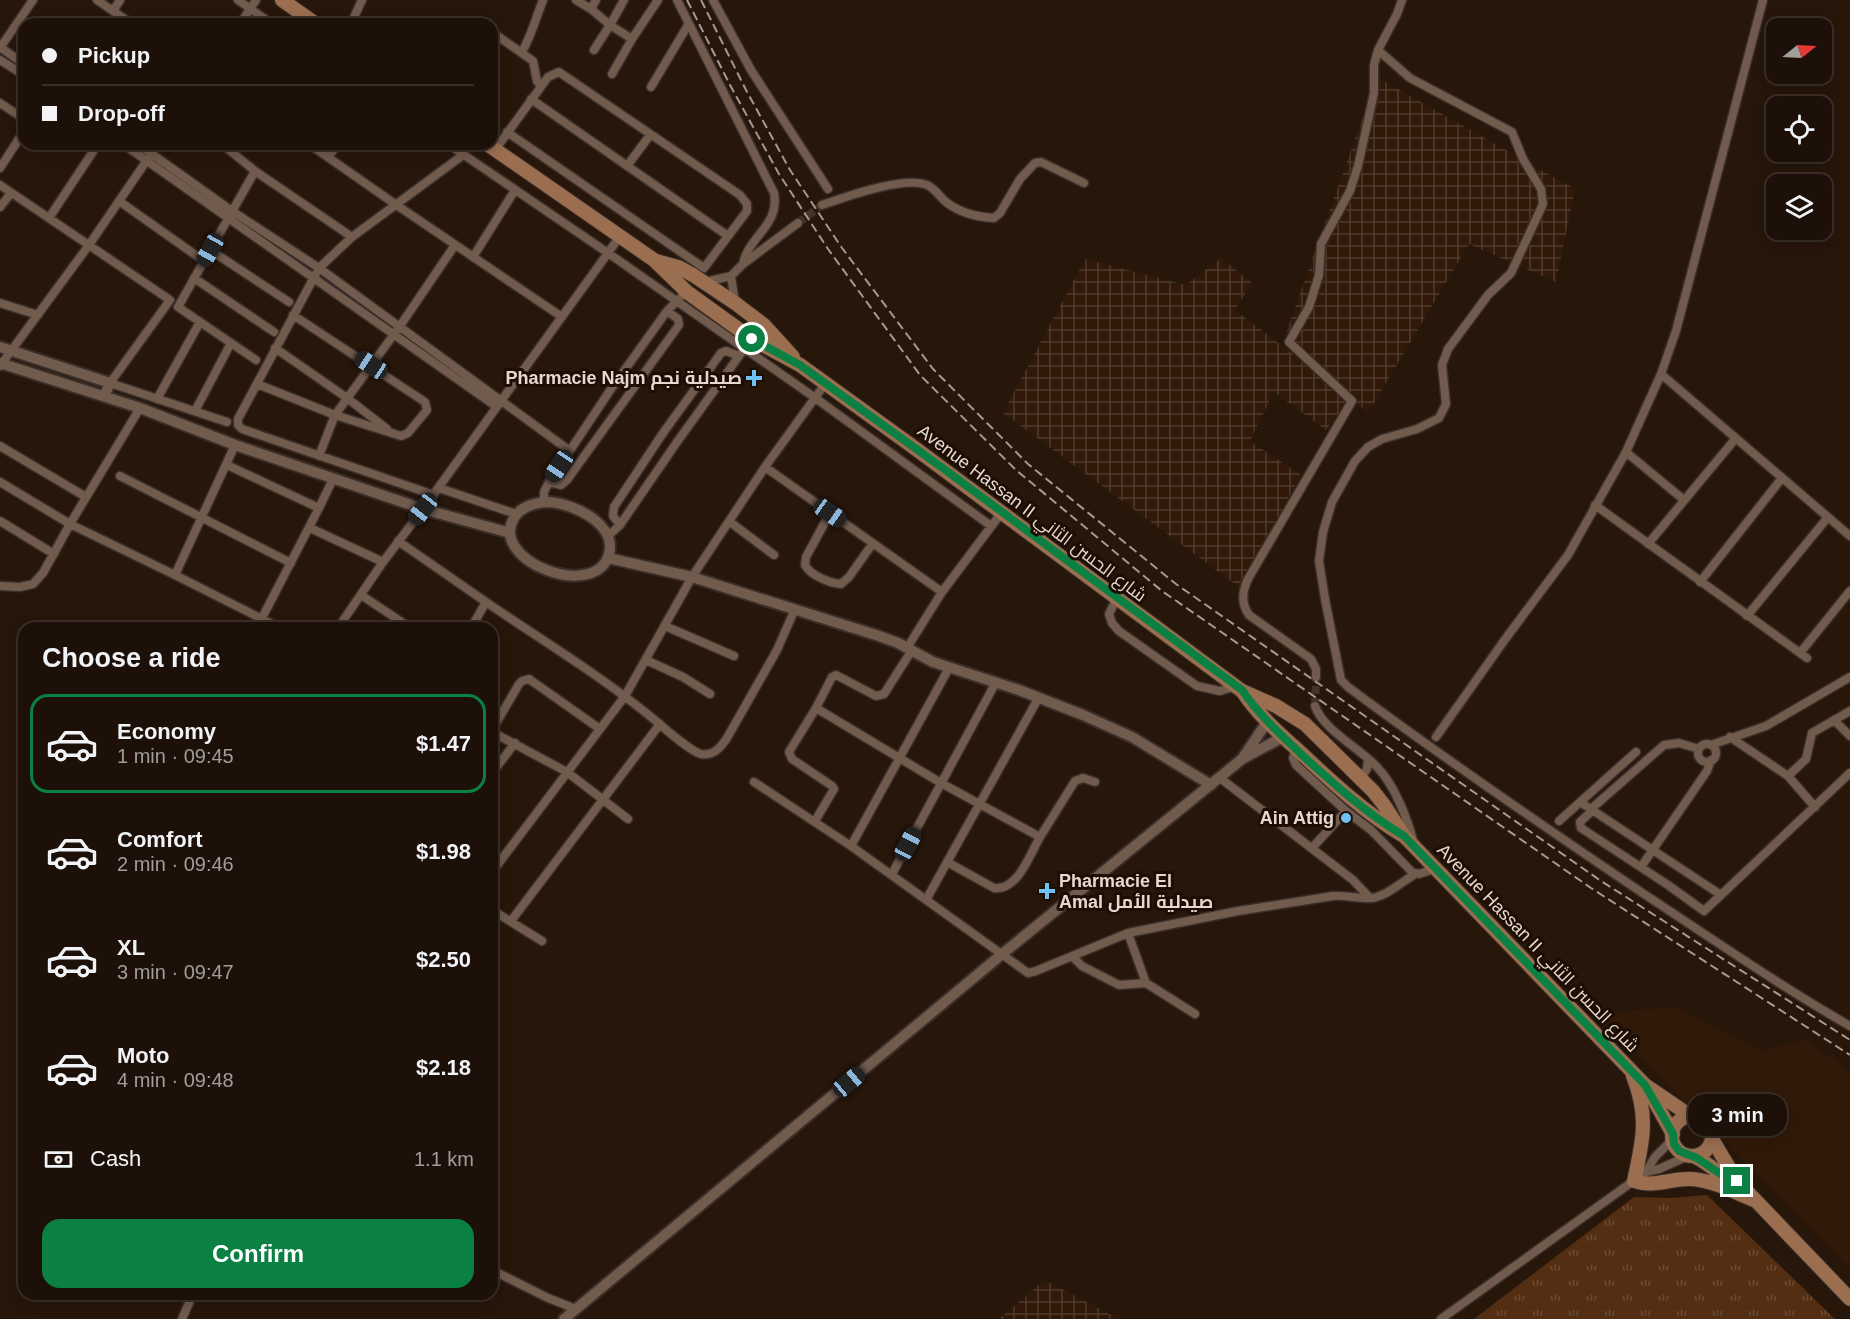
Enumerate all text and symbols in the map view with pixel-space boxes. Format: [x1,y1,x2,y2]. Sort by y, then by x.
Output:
north arrow [1766,18,1832,84]
map controls [1766,18,1832,240]
text: Pickup [78,43,150,68]
button: locate [1766,96,1832,162]
text: Drop-off [78,101,165,126]
button: layers [1766,174,1832,240]
car [193,230,227,270]
route start [738,325,765,352]
car [351,348,391,382]
place label: Pharmacie Najm صيدلية نجم [505,368,742,390]
marker: Pharmacie Najm صيدلية نجم [747,371,761,385]
street label: Avenue Hassan II شارع الحسن الثاني [911,420,1150,609]
car [541,446,577,486]
car [405,489,441,529]
car [810,495,850,531]
text: Choose a ride [42,643,221,673]
icon: car [45,717,99,771]
text: Economy [117,719,216,744]
text: $1.47 [416,731,471,756]
text: 1 min · 09:45 [117,745,234,767]
place label: Ain Attig [1260,808,1334,828]
marker: Ain Attig [1339,811,1353,825]
car [892,824,924,864]
icon: car [45,825,99,879]
text: Comfort [117,827,203,852]
text: $1.98 [416,839,471,864]
street label: Avenue Hassan II شارع الحسن الثاني [1430,840,1643,1059]
text: 2 min · 09:46 [117,853,234,875]
place label: Pharmacie El Amal صيدلية الأمل [1059,871,1213,913]
marker: Pharmacie El Amal صيدلية الأمل [1040,884,1054,898]
icon: car [45,933,99,987]
text: XL [117,935,145,960]
text: $2.50 [416,947,471,972]
text: 3 min · 09:47 [117,961,234,983]
icon: car [45,1041,99,1095]
text: Moto [117,1043,170,1068]
text: $2.18 [416,1055,471,1080]
car [829,1064,869,1100]
text: 4 min · 09:48 [117,1069,234,1091]
callout: 3 min [1688,1094,1786,1136]
text: 3 min [1711,1104,1764,1126]
icon: cash [42,1143,75,1176]
text: Cash [90,1146,141,1171]
text: 1.1 km [414,1148,474,1170]
route end [1723,1167,1750,1194]
button: Confirm [42,1219,474,1288]

